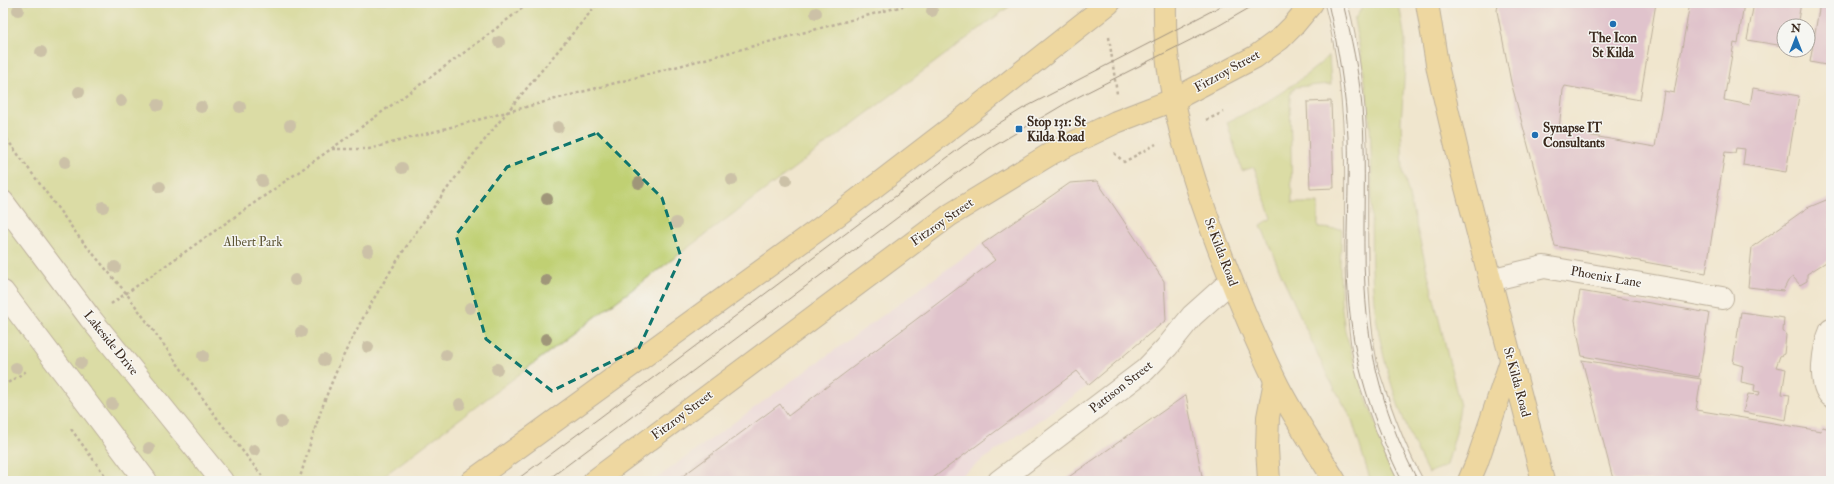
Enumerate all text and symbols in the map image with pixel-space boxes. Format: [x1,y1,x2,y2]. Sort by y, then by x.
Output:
north arrow [1776,18,1816,58]
marker: The Icon St Kilda [1608,19,1618,29]
text: N [1790,22,1802,35]
place label: The Icon St Kilda [1588,30,1637,61]
street label: Fitzroy Street [1191,46,1263,96]
place label: Stop 131: St Kilda Road [1027,114,1086,145]
place label: Synapse IT Consultants [1543,120,1605,151]
marker: Stop 131: St Kilda Road [1014,124,1024,134]
marker: Synapse IT Consultants [1530,130,1540,140]
street label: Fitzroy Street [908,195,977,250]
street label: St Kilda Road [1201,216,1242,289]
park label: Albert Park [223,234,283,250]
street label: Phoenix Lane [1569,263,1643,291]
street label: Lakeside Drive [80,307,142,379]
street label: St Kilda Road [1500,345,1534,419]
street label: Pattison Street [1086,357,1156,417]
street label: Fitzroy Street [648,387,716,444]

